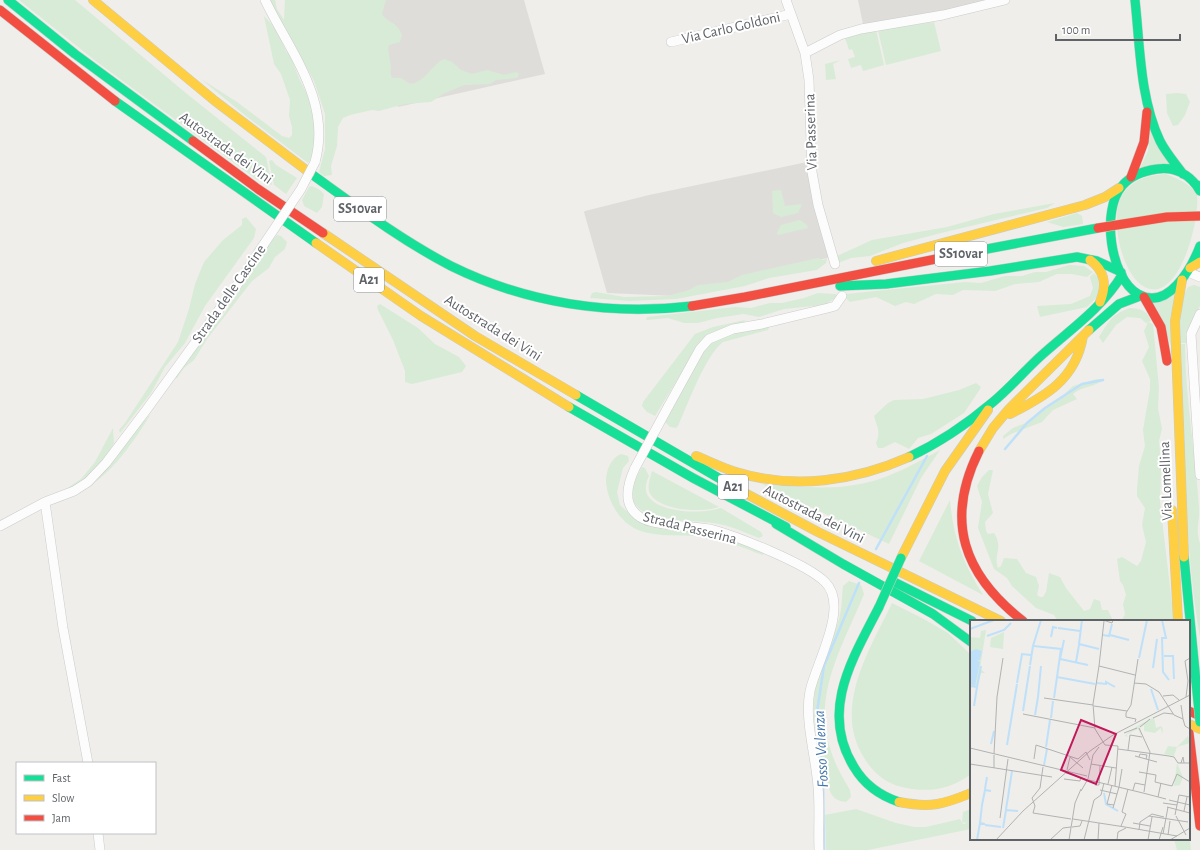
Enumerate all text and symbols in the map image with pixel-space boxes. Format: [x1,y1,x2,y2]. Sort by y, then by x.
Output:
street label: Via Carlo Goldoni [680,9,782,47]
scale bar [1056,16,1180,42]
text: 100 m [1062,24,1090,36]
street label: Via Passerina [802,93,820,171]
street label: Autostrada dei Vini [177,109,275,187]
road number: SS10var [334,197,386,221]
street label: Strada delle Cascine [189,242,269,346]
road number: SS10var [935,242,987,266]
road number: A21 [354,268,384,292]
street label: Autostrada dei Vini [442,292,544,364]
street label: Via Lomellina [1157,441,1175,521]
road number: A21 [718,475,748,499]
street label: Autostrada dei Vini [761,482,867,546]
street label: Strada Passerina [642,509,739,547]
inset map [970,620,1190,840]
water label: Fosso Valenza [811,710,831,788]
legend [16,762,156,834]
text: Fast [52,772,71,784]
text: Slow [52,792,74,804]
text: Jam [52,812,71,824]

